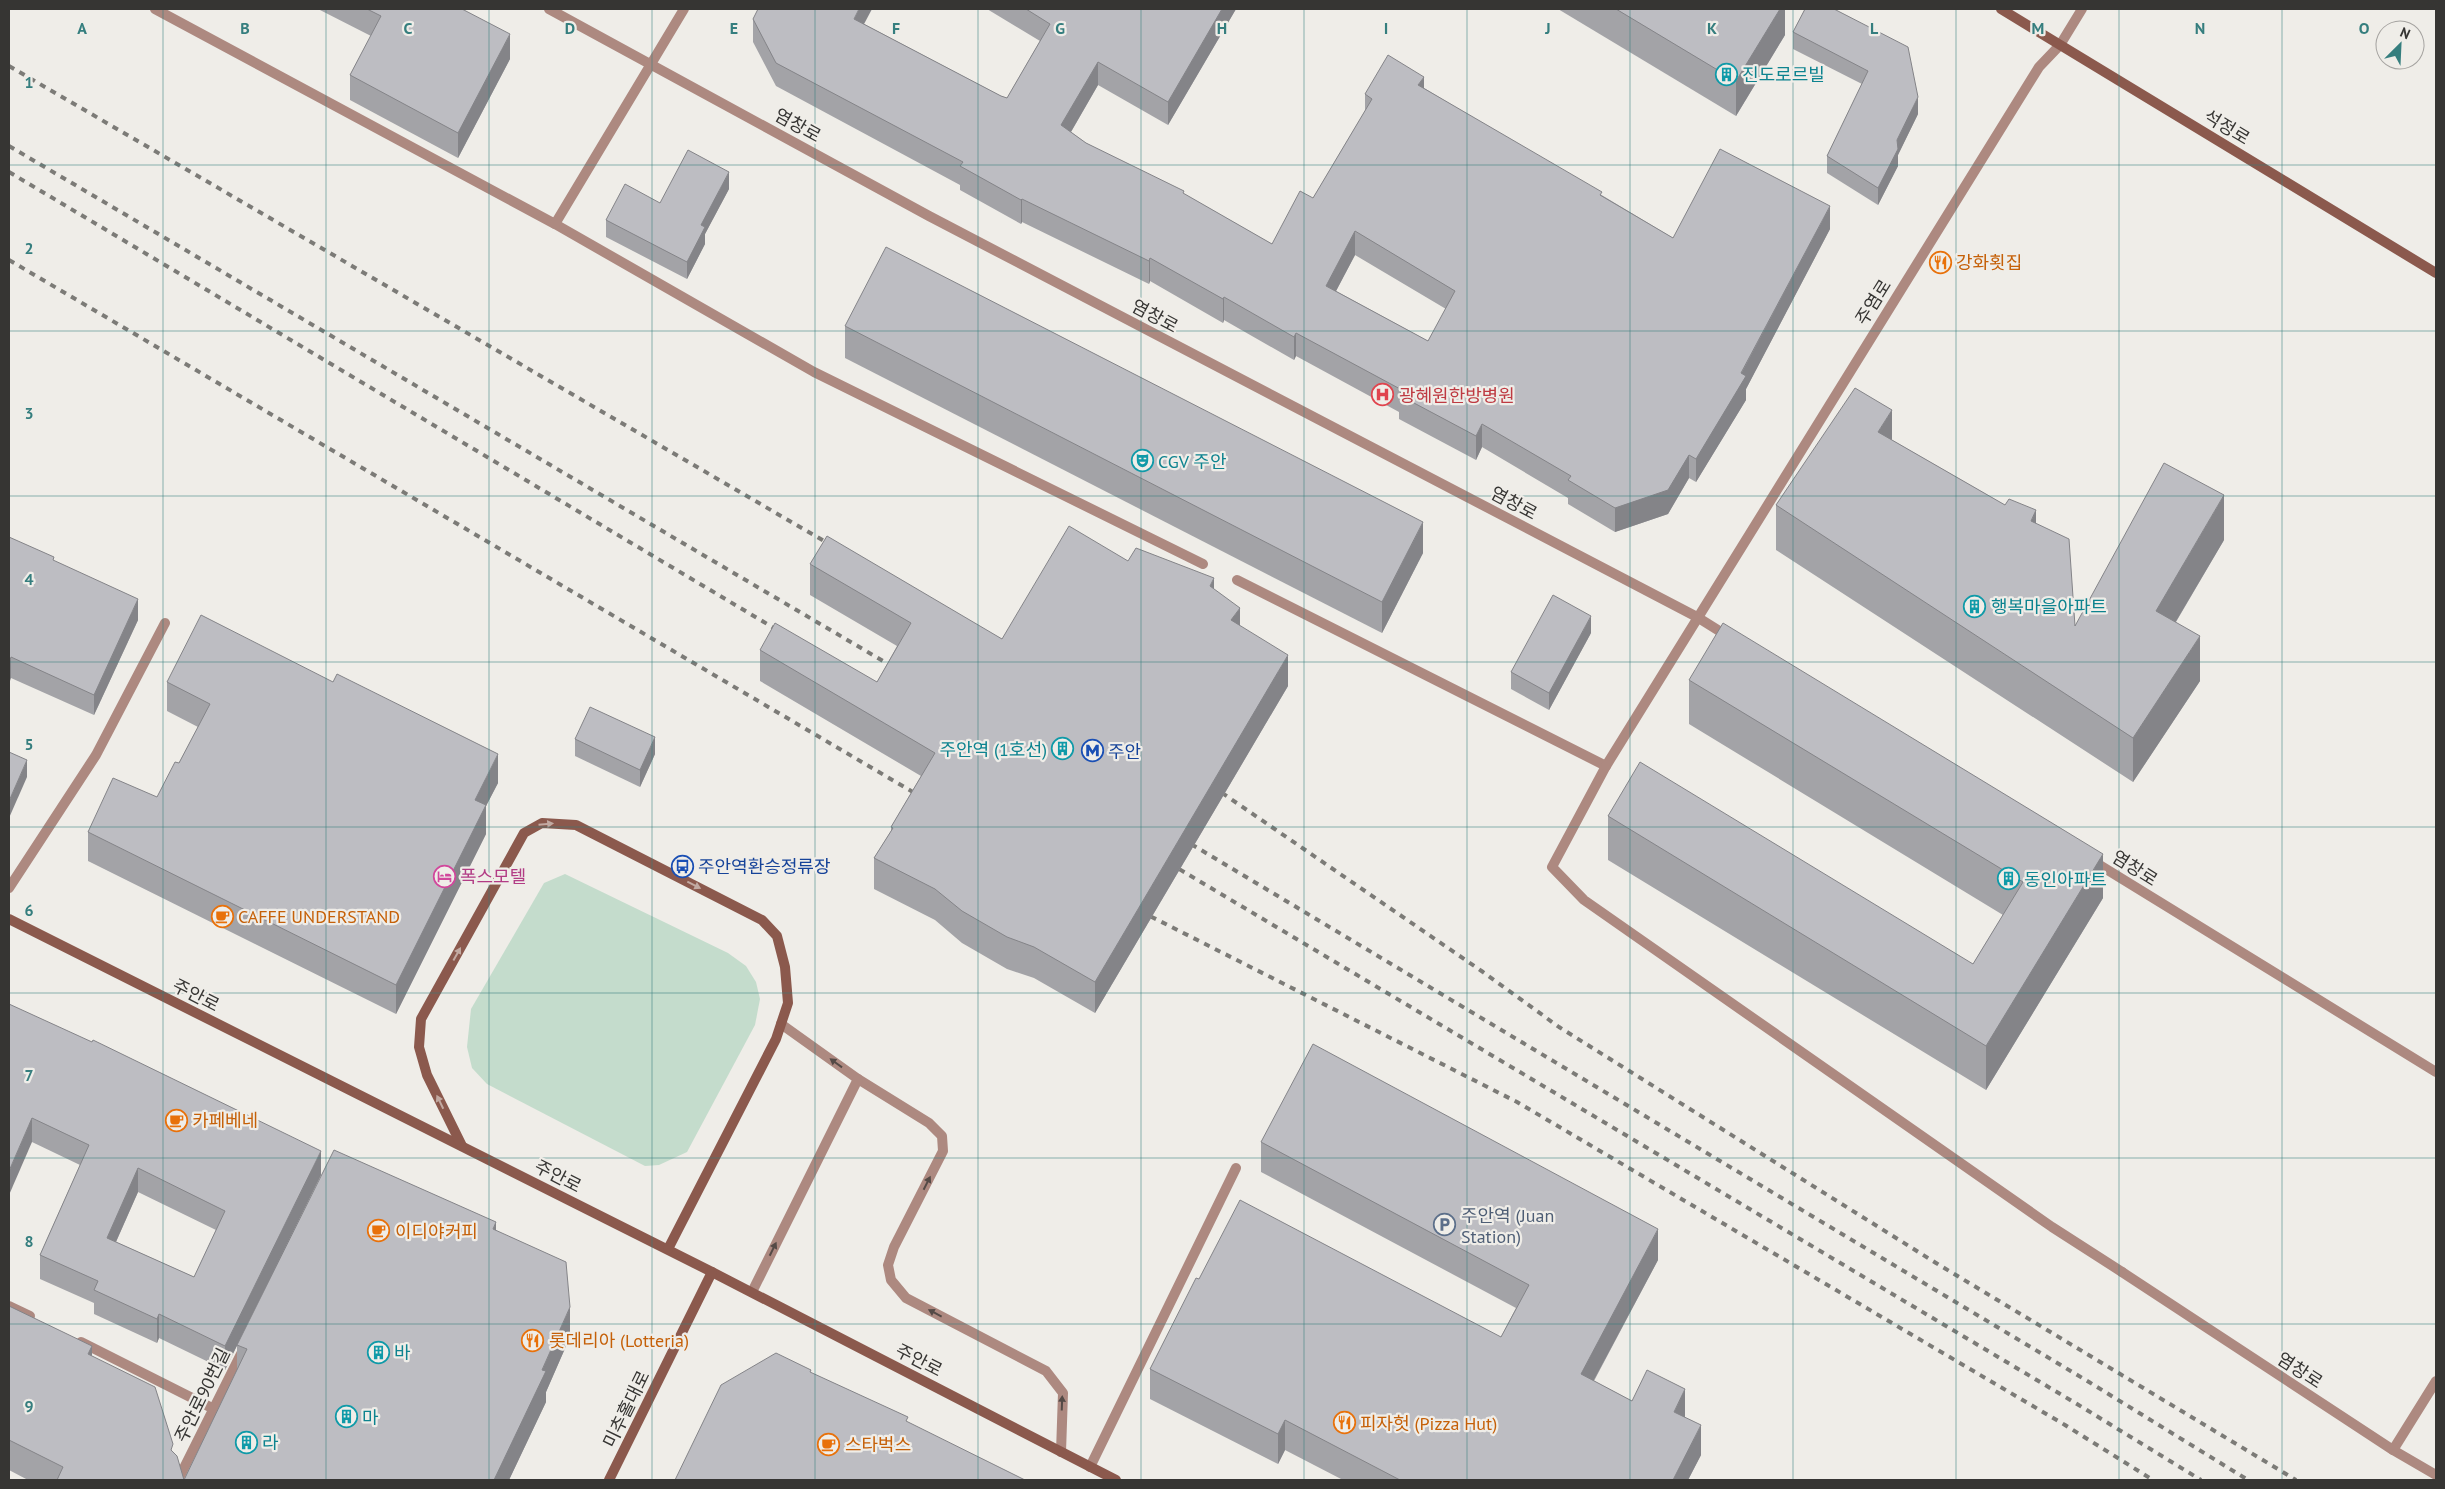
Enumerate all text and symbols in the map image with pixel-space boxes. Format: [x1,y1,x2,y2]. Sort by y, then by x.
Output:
text: A [77,18,87,38]
text: B [240,18,250,38]
text: C [404,18,413,38]
text: D [565,18,575,38]
text: E [730,18,738,38]
text: F [892,18,900,38]
text: G [1055,18,1065,38]
text: H [1217,18,1227,38]
text: I [1384,18,1388,38]
text: J [1544,18,1551,38]
text: K [1707,18,1717,38]
text: L [1870,18,1879,38]
text: M [2032,18,2044,38]
text: N [2195,18,2205,38]
text: O [2359,18,2370,38]
north arrow [2375,20,2425,70]
text: N [2397,23,2413,43]
building icon: 진도로르빌 [1714,62,1738,86]
place label: 진도로르빌 [1742,63,1825,86]
text: 1 [24,72,34,92]
street label: 염창로 [771,103,825,147]
street label: 석정로 [2200,104,2254,150]
text: 2 [24,238,34,258]
restaurant icon: 강화횟집 [1928,250,1952,274]
place label: 강화횟집 [1956,251,2022,274]
street label: 주염로 [1850,275,1896,329]
street label: 염창로 [1128,294,1182,338]
hospital icon: 광혜원한방병원 [1371,383,1395,407]
place label: 광혜원한방병원 [1399,384,1515,407]
text: 3 [24,403,34,423]
theatre icon: CGV 주안 [1130,449,1154,473]
place label: CGV 주안 [1158,450,1226,473]
street label: 염창로 [1487,481,1541,525]
text: 4 [24,569,34,589]
building icon: 행복마을아파트 [1963,594,1987,618]
place label: 행복마을아파트 [1991,595,2107,618]
text: 5 [24,734,34,754]
building icon: 주안역 (1호선) [1051,737,1075,761]
place label: 주안역 (1호선) [940,738,1047,761]
metro station icon: 주안 [1080,739,1104,763]
place label: 주안 [1108,740,1141,763]
one-way arrow [539,820,555,828]
street label: 염창로 [2108,845,2162,891]
bus stop icon: 주안역환승정류장 [670,854,694,878]
place label: 주안역환승정류장 [698,855,830,878]
hotel icon: 폭스모텔 [432,864,456,888]
place label: 폭스모텔 [460,865,526,888]
building icon: 동인아파트 [1996,867,2020,891]
place label: 동인아파트 [2024,868,2107,891]
one-way arrow [687,881,701,889]
text: 6 [24,900,34,920]
cafe icon: CAFFE UNDERSTAND [210,904,234,928]
place label: CAFFE UNDERSTAND [238,905,400,928]
one-way arrow [453,947,462,960]
street label: 주안로 [169,973,223,1017]
one-way arrow [830,1057,843,1068]
text: 7 [24,1065,34,1085]
one-way arrow [436,1095,444,1110]
cafe icon: 카페베네 [164,1108,188,1132]
place label: 카페베네 [192,1109,258,1132]
street label: 주안로 [531,1154,585,1198]
one-way arrow [923,1175,931,1190]
place label: 주안역 (Juan Station) [1461,1204,1554,1248]
parking icon: 주안역 (Juan Station) [1433,1213,1457,1237]
cafe icon: 이디야커피 [367,1219,391,1243]
place label: 이디야커피 [395,1220,478,1243]
text: 8 [24,1231,34,1251]
one-way arrow [769,1241,778,1256]
one-way arrow [928,1309,942,1317]
restaurant icon: 롯데리아 (Lotteria) [521,1328,545,1352]
place label: 롯데리아 (Lotteria) [549,1329,689,1352]
street label: 주안로 [892,1338,946,1382]
building icon: 바 [366,1340,390,1364]
place label: 바 [394,1341,411,1364]
street label: 주안로90번길 [169,1344,235,1446]
street label: 염창로 [2273,1347,2327,1393]
street label: 미추홀대로 [598,1367,654,1451]
one-way arrow [1059,1395,1067,1411]
text: 9 [24,1396,34,1416]
building icon: 마 [334,1405,358,1429]
place label: 마 [362,1406,379,1429]
restaurant icon: 피자헛 (Pizza Hut) [1332,1411,1356,1435]
place label: 피자헛 (Pizza Hut) [1360,1412,1497,1435]
building icon: 라 [234,1430,258,1454]
place label: 라 [262,1431,279,1454]
cafe icon: 스타벅스 [817,1432,841,1456]
place label: 스타벅스 [845,1433,911,1456]

